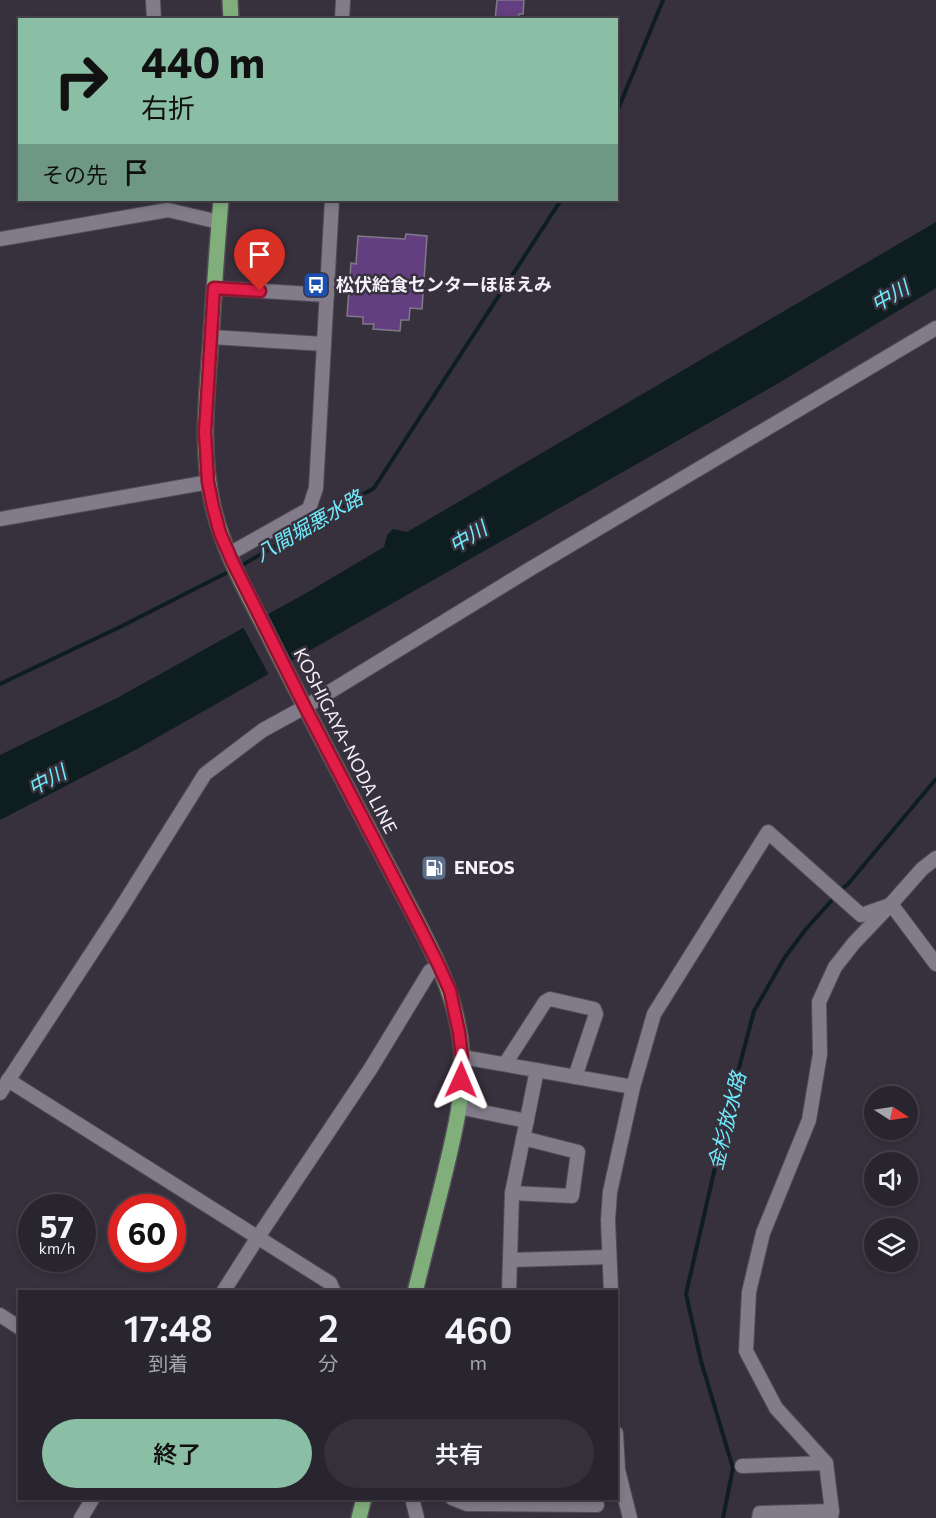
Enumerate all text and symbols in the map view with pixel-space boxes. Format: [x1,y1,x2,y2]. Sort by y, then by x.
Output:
text: 440 m [141,35,265,87]
icon: right [42,42,120,120]
text: 右折 [141,91,195,124]
icon: arrive [120,156,153,189]
text: その先 [42,161,108,188]
pin [234,229,285,291]
icon: arrive [243,238,276,271]
bus stop icon: 松伏給食センターほほえみ [301,270,331,300]
place label: 松伏給食センターほほえみ [336,273,552,295]
water label: 中川 [866,274,915,316]
water label: 八間堀悪水路 [251,484,368,566]
water label: 中川 [444,515,493,557]
street label: KOSHIGAYA-NODA LINE [289,644,402,837]
water label: 中川 [23,758,72,799]
fuel station icon: ENEOS [419,853,449,883]
place label: ENEOS [454,856,515,878]
position arrow [429,1048,493,1112]
water label: 金杉放水路 [702,1067,750,1172]
north arrow [864,1086,918,1140]
map controls [864,1086,918,1272]
button: sound [864,1152,918,1206]
speed limit sign: 60 [108,1194,186,1272]
text: 57 [40,1207,74,1244]
button: layers [864,1218,918,1272]
text: km/h [39,1239,75,1257]
text: 17:48 [124,1305,213,1349]
text: 2 [318,1305,339,1349]
text: 460 [444,1307,512,1351]
text: m [470,1350,487,1374]
text: 到着 [148,1351,188,1375]
text: 分 [318,1351,338,1375]
button: 終了 [42,1419,312,1488]
button: 共有 [324,1419,594,1488]

